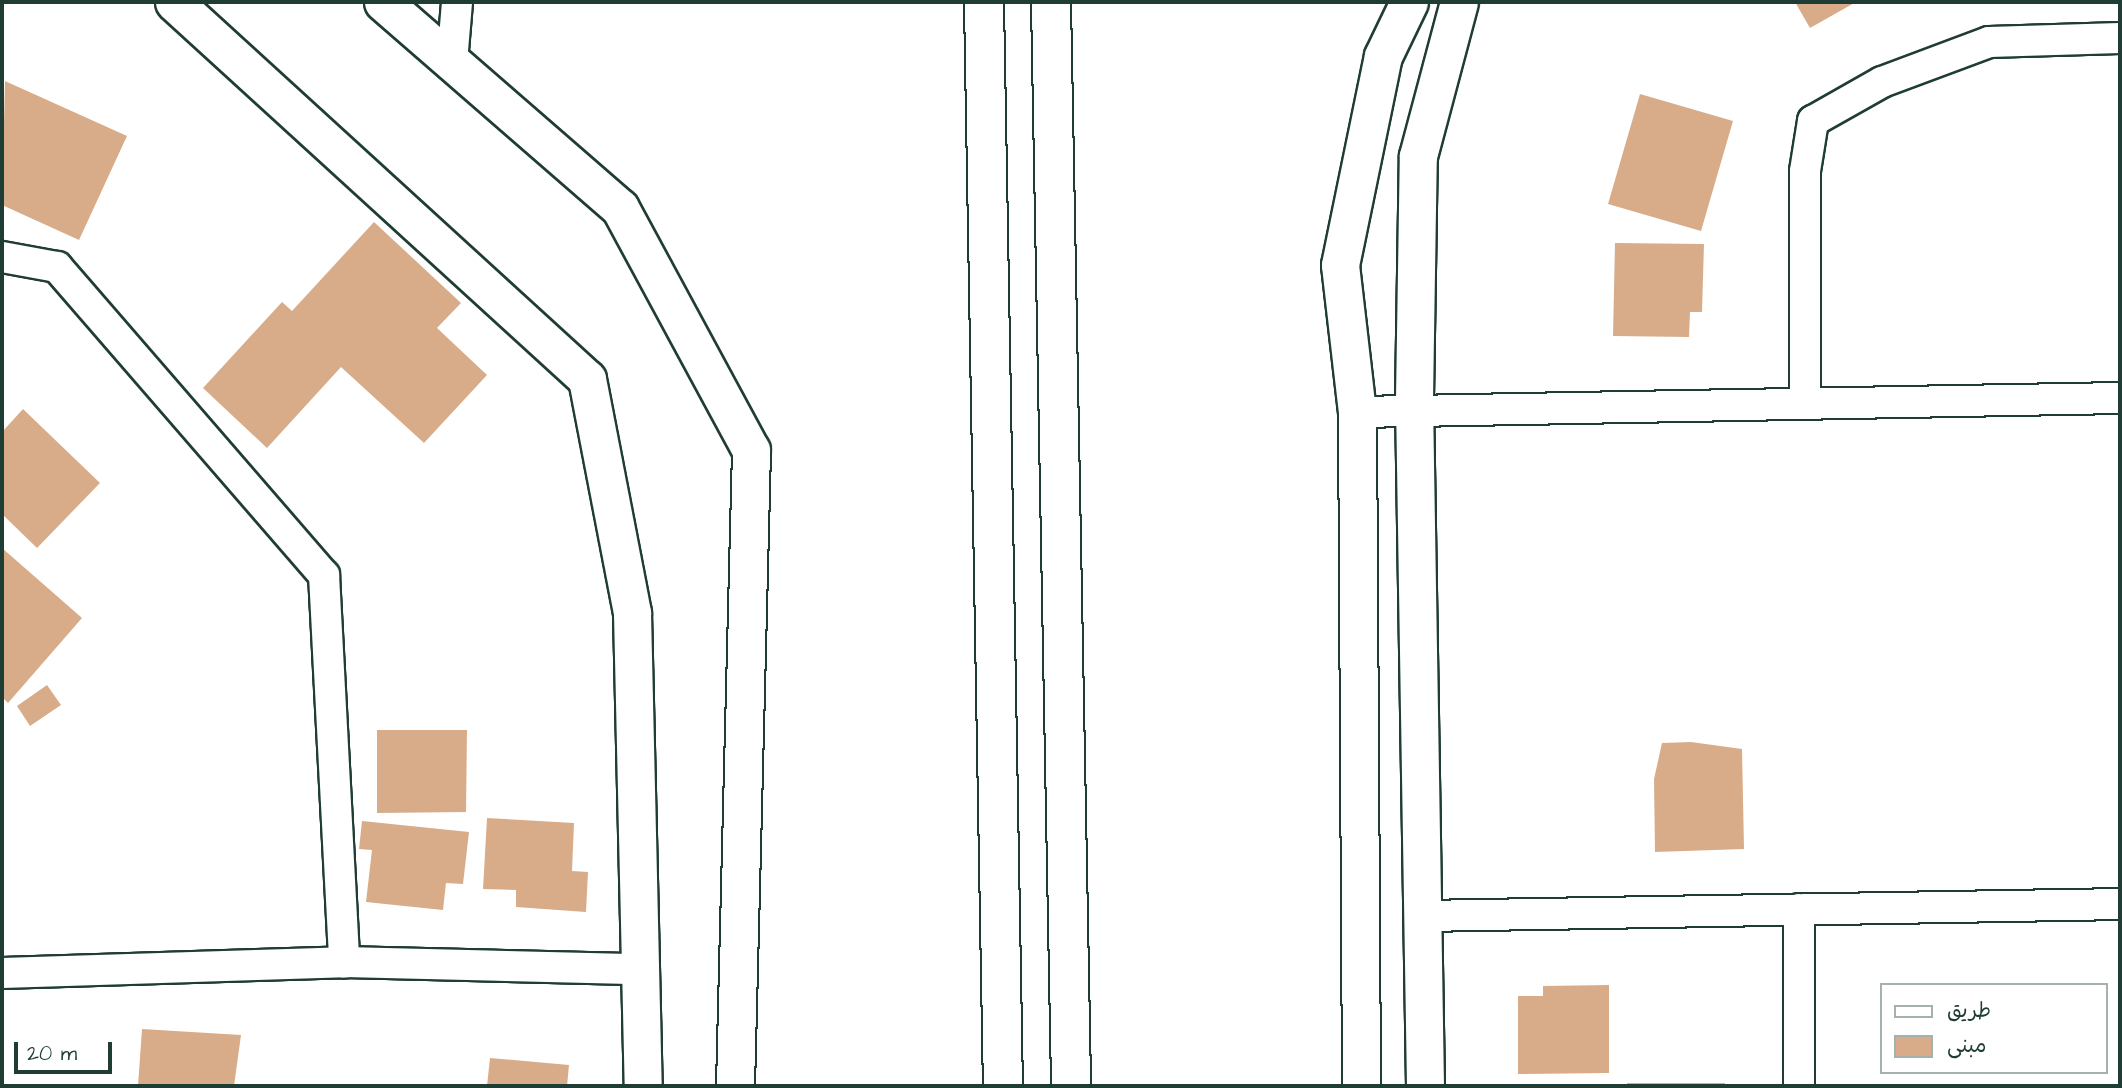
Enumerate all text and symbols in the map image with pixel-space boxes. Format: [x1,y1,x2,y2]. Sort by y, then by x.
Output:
legend [1881,983,2108,1074]
text: طريق [1947,996,1991,1025]
scale bar [18,1028,116,1072]
text: مبنى [1947,1031,1986,1060]
text: 20 m [27,1039,77,1068]

